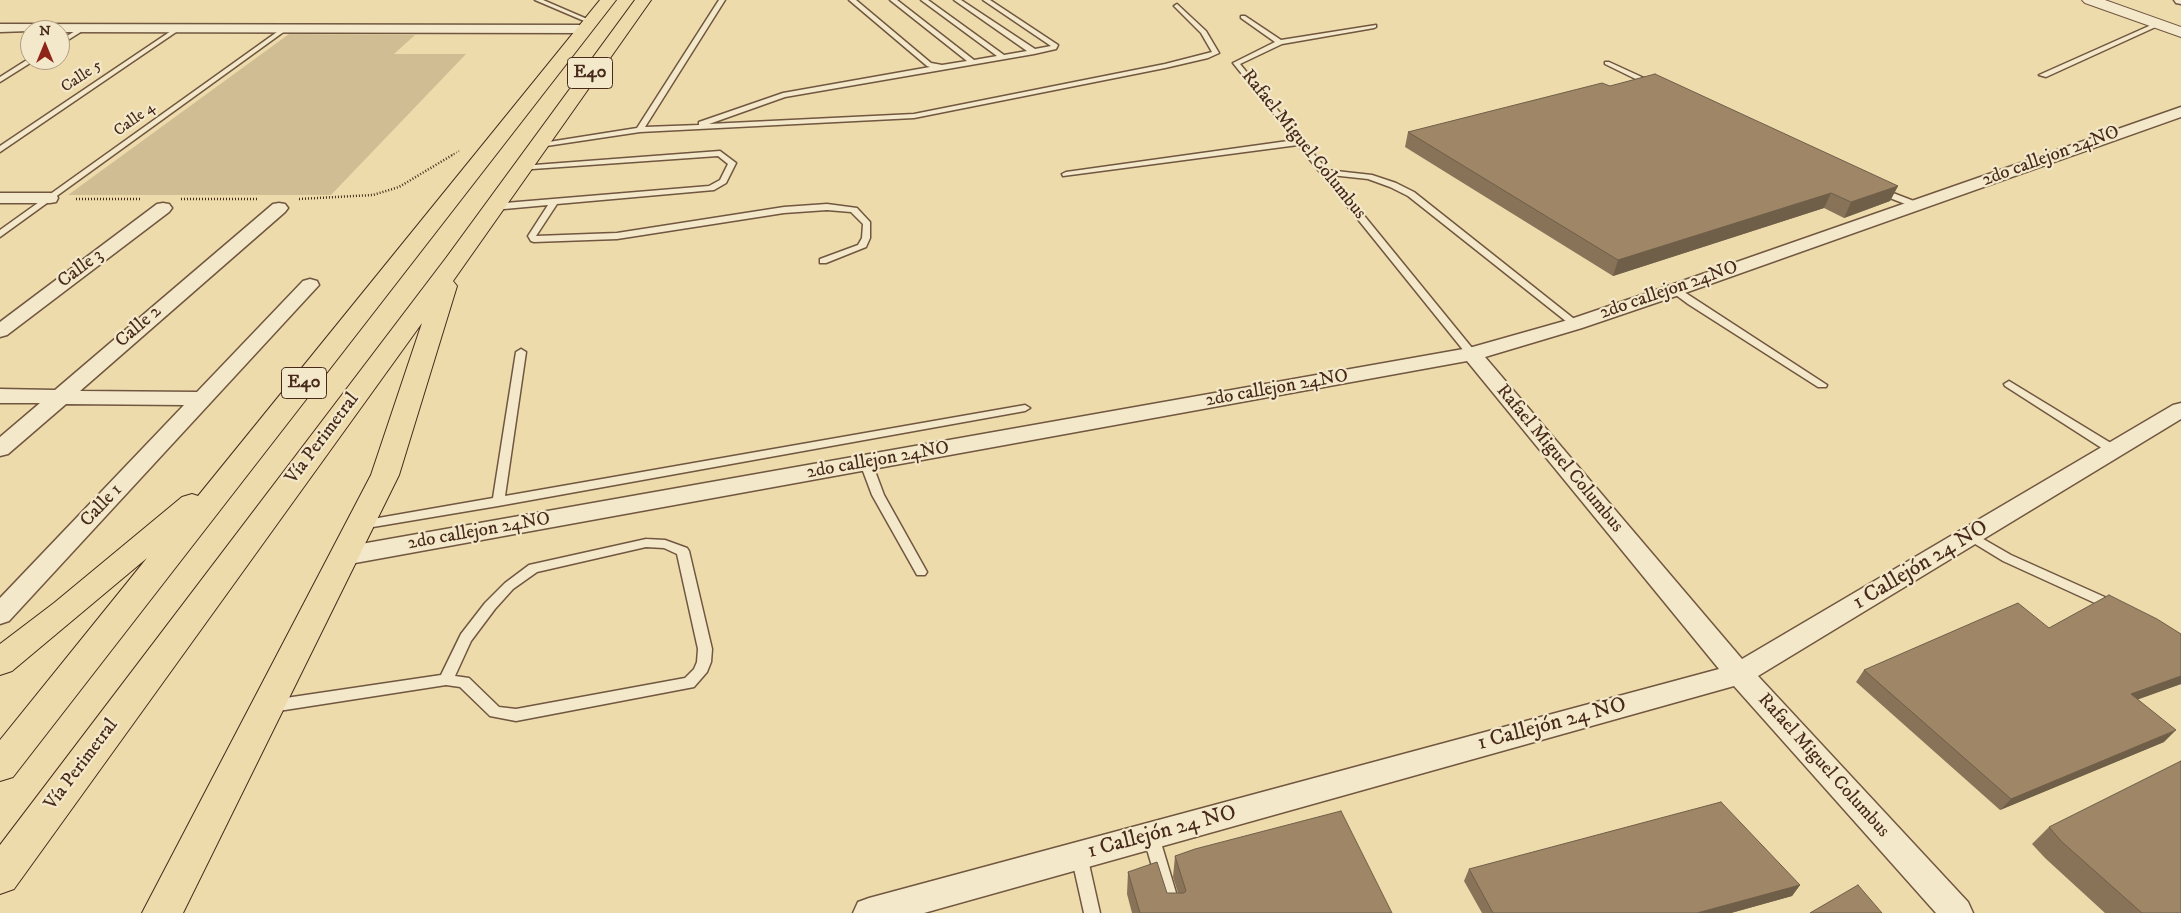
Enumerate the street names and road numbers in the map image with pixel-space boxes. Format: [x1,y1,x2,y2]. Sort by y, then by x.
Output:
street label: Calle 5 [58,56,106,98]
road number: E40 [568,58,612,88]
street label: Rafael Miguel Columbus [1236,66,1370,224]
street label: Calle 4 [111,99,159,141]
street label: 2do callejon 24NO [1979,122,2123,192]
street label: Calle 3 [54,245,108,293]
street label: 2do callejon 24NO [1597,257,1741,325]
street label: Calle 2 [111,301,167,353]
street label: 2do callejon 24NO [1204,365,1350,413]
road number: E40 [282,368,326,398]
street label: Rafael Miguel Columbus [1490,380,1628,538]
street label: Vía Perimetral [281,389,365,489]
street label: 2do callejon 24NO [805,437,951,485]
street label: Calle 1 [76,480,128,532]
street label: 2do callejon 24NO [406,508,552,556]
street label: 1 Callejón 24 NO [1849,515,1993,617]
street label: Rafael Miguel Columbus [1752,689,1894,843]
street label: 1 Callejón 24 NO [1475,692,1629,758]
street label: Vía Perimetral [40,715,124,815]
street label: 1 Callejón 24 NO [1085,800,1239,866]

